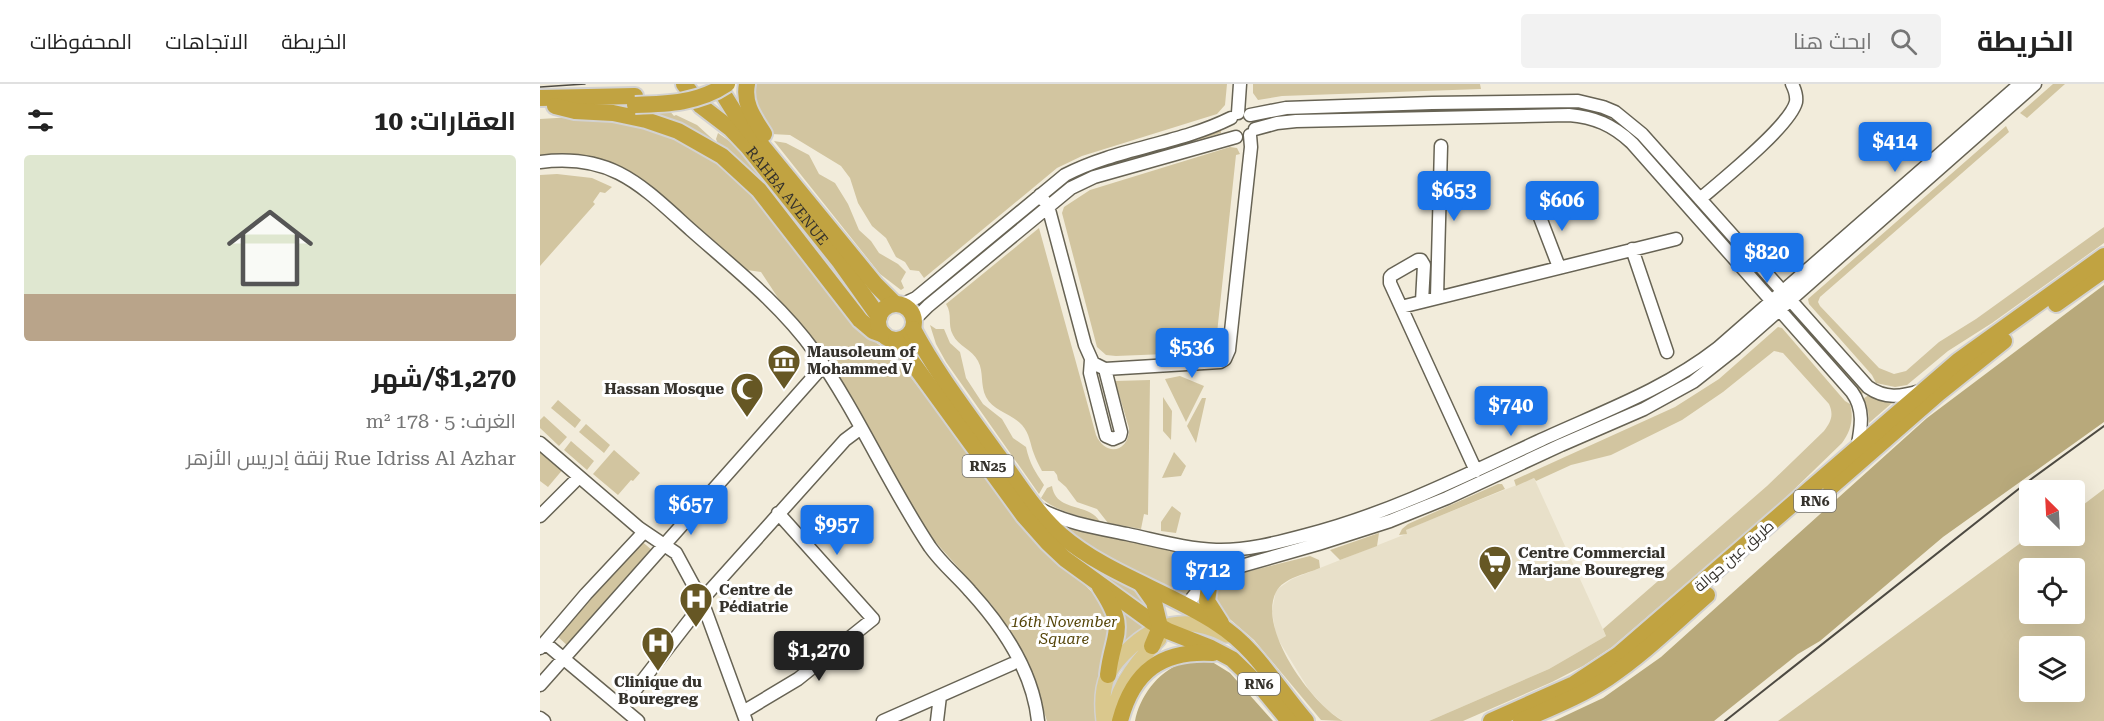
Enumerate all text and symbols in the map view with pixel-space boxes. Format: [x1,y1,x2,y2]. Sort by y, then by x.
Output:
search box [1521,14,1941,68]
icon: search [1887,25,1920,58]
text: الخريطة [1977,25,2074,58]
text: ابحث هنا [1793,29,1872,54]
text: المحفوظات [30,30,132,54]
text: الاتجاهات [165,30,248,54]
text: الخريطة [281,30,347,54]
icon: filters [24,104,57,137]
text: العقارات: 10 [374,106,516,136]
pin: $414 [1859,122,1931,173]
text: $414 [1873,129,1917,153]
street label: RAHBA AVENUE [742,143,832,249]
pin: $653 [1418,171,1490,222]
text: $653 [1432,178,1476,202]
pin: $606 [1526,181,1598,232]
text: $606 [1540,188,1584,212]
icon: home [216,194,324,302]
pin: $820 [1731,233,1803,284]
text: $820 [1745,240,1789,264]
pin: $536 [1156,328,1228,379]
text: $536 [1170,335,1214,359]
museum icon: Mausoleum of Mohammed V [766,343,802,390]
place label: Mausoleum of Mohammed V [807,343,916,378]
text: $1,270/شهر [372,363,516,393]
mosque icon: Hassan Mosque [729,371,765,418]
place label: Hassan Mosque [604,380,724,398]
pin: $740 [1475,386,1547,437]
text: $740 [1489,393,1533,417]
text: الغرف: 5 · 178 m² [366,409,516,433]
text: Rue Idriss Al Azhar زنقة إدريس الأزهر [186,446,516,470]
road number: RN25 [962,455,1014,477]
north arrow [2019,480,2085,546]
map controls [2019,480,2085,702]
pin: $657 [655,485,727,536]
road number: RN6 [1794,490,1836,512]
text: $657 [669,492,713,516]
pin: $957 [801,505,873,556]
text: $957 [815,512,859,536]
street label: طريق عين حوالة [1691,517,1778,596]
supermarket icon: Centre Commercial Marjane Bouregreg [1477,544,1513,591]
place label: Centre Commercial Marjane Bouregreg [1518,544,1665,579]
pin: $712 [1172,551,1244,602]
text: $712 [1186,558,1230,582]
button: locate [2019,558,2085,624]
hospital icon: Centre de Pédiatrie [678,581,714,628]
place label: Centre de Pédiatrie [719,581,793,616]
park label: 16th November Square [1011,613,1118,648]
hospital icon: Clinique du Bouregreg [640,625,676,672]
pin: $1,270 [770,631,868,682]
button: layers [2019,636,2085,702]
text: $1,270 [788,638,850,662]
place label: Clinique du Bouregreg [614,673,702,708]
road number: RN6 [1238,673,1280,695]

